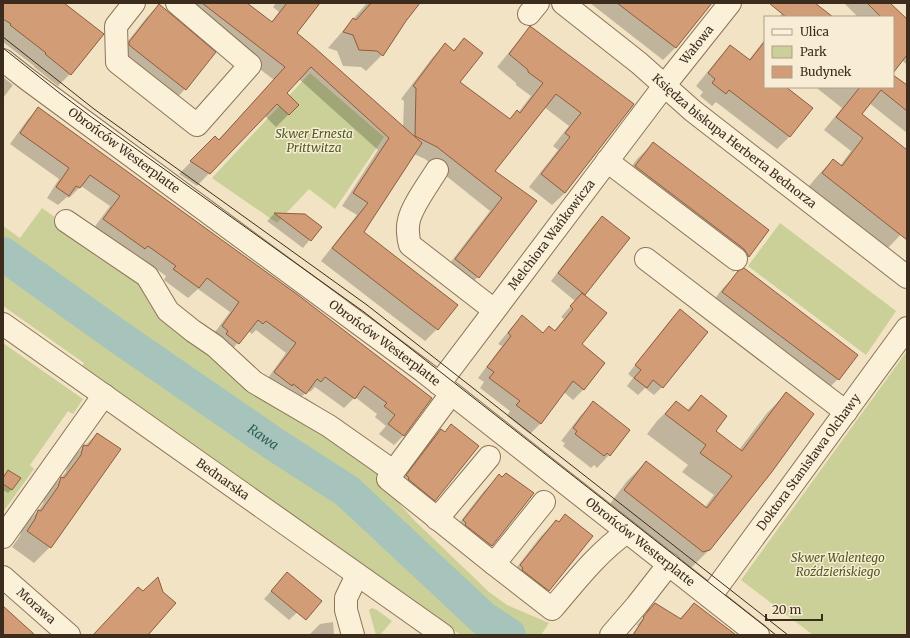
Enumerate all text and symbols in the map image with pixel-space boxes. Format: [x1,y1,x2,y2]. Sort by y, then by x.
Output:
legend [764,16,894,88]
street label: Wałowa [676,22,717,68]
text: Ulica [800,24,829,39]
text: Park [800,44,827,59]
text: Budynek [800,64,852,79]
street label: Księdza biskupa Herberta Bednorza [649,70,820,211]
street label: Obrońców Westerplatte [66,104,183,196]
park label: Skwer Ernesta Prittwitza [275,126,353,155]
street label: Melchiora Wańkowicza [505,176,598,293]
street label: Obrońców Westerplatte [326,296,443,389]
street label: Doktora Stanisława Olchawy [753,391,863,533]
water label: Rawa [244,420,282,454]
street label: Bednarska [193,455,253,503]
street label: Obrońców Westerplatte [583,494,698,589]
park label: Skwer Walentego Roździeńskiego [791,550,885,579]
street label: Morawa [14,585,59,627]
scale bar [766,596,822,622]
text: 20 m [772,602,801,617]

